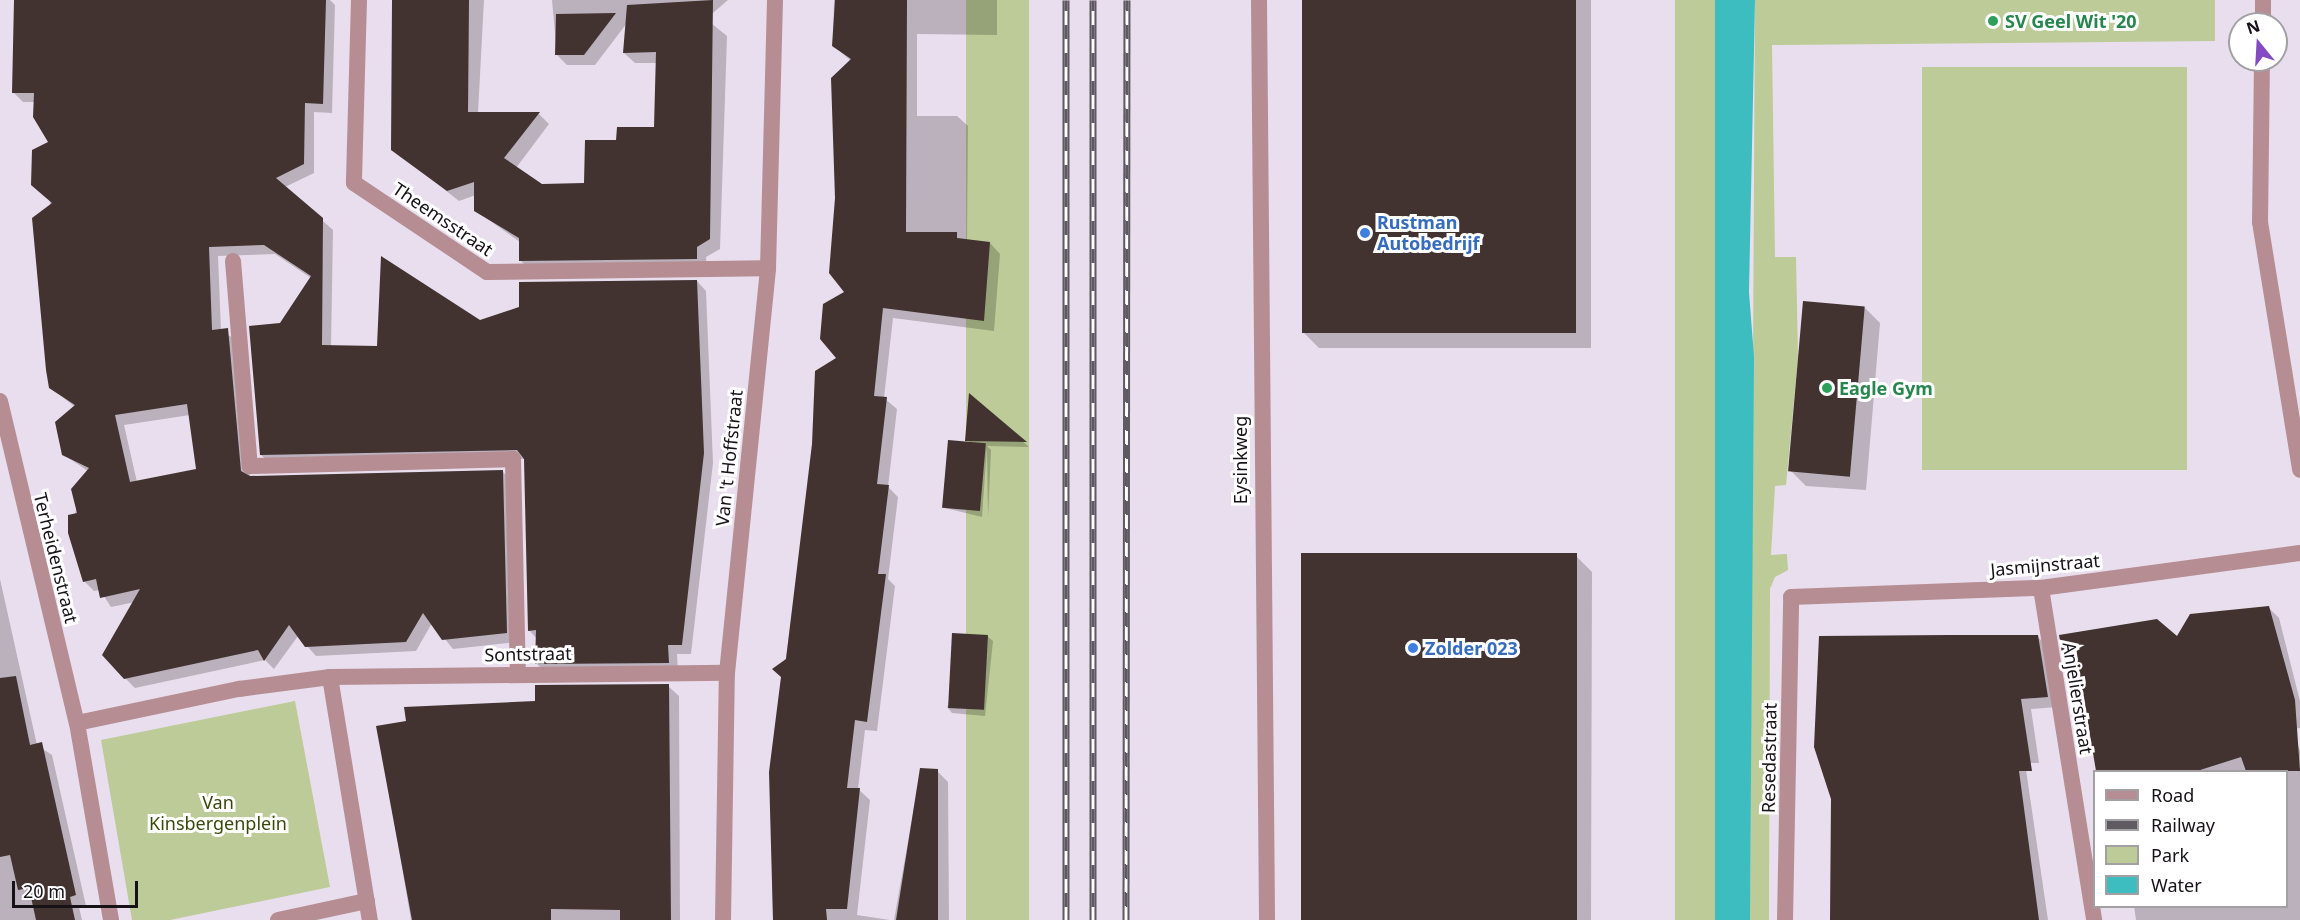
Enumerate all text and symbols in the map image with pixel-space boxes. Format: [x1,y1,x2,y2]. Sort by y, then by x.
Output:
place label: SV Geel Wit '20 [2005,10,2137,32]
north arrow [2228,12,2288,72]
marker: SV Geel Wit '20 [1986,14,2000,28]
text: N [2243,14,2263,39]
street label: Theemsstraat [389,178,497,260]
place label: Rustman Autobedrijf [1377,212,1479,254]
marker: Rustman Autobedrijf [1358,226,1372,240]
place label: Eagle Gym [1839,377,1933,399]
marker: Eagle Gym [1820,381,1834,395]
street label: Van 't Hoffstraat [711,389,747,527]
street label: Eysinkweg [1229,416,1251,504]
street label: Terheidenstraat [29,491,83,625]
street label: Jasmijnstraat [1989,549,2101,581]
place label: Zolder 023 [1425,637,1518,659]
street label: Anjelierstraat [2058,640,2098,756]
marker: Zolder 023 [1406,641,1420,655]
street label: Sontstraat [484,642,572,666]
street label: Resedastraat [1757,703,1781,813]
legend [2093,770,2288,908]
text: Road [2151,783,2194,807]
park label: Van Kinsbergenplein [149,792,287,834]
text: Railway [2151,813,2215,837]
text: Park [2151,843,2189,867]
scale bar [15,869,141,907]
text: Water [2151,873,2202,897]
text: 20 m [23,879,65,903]

